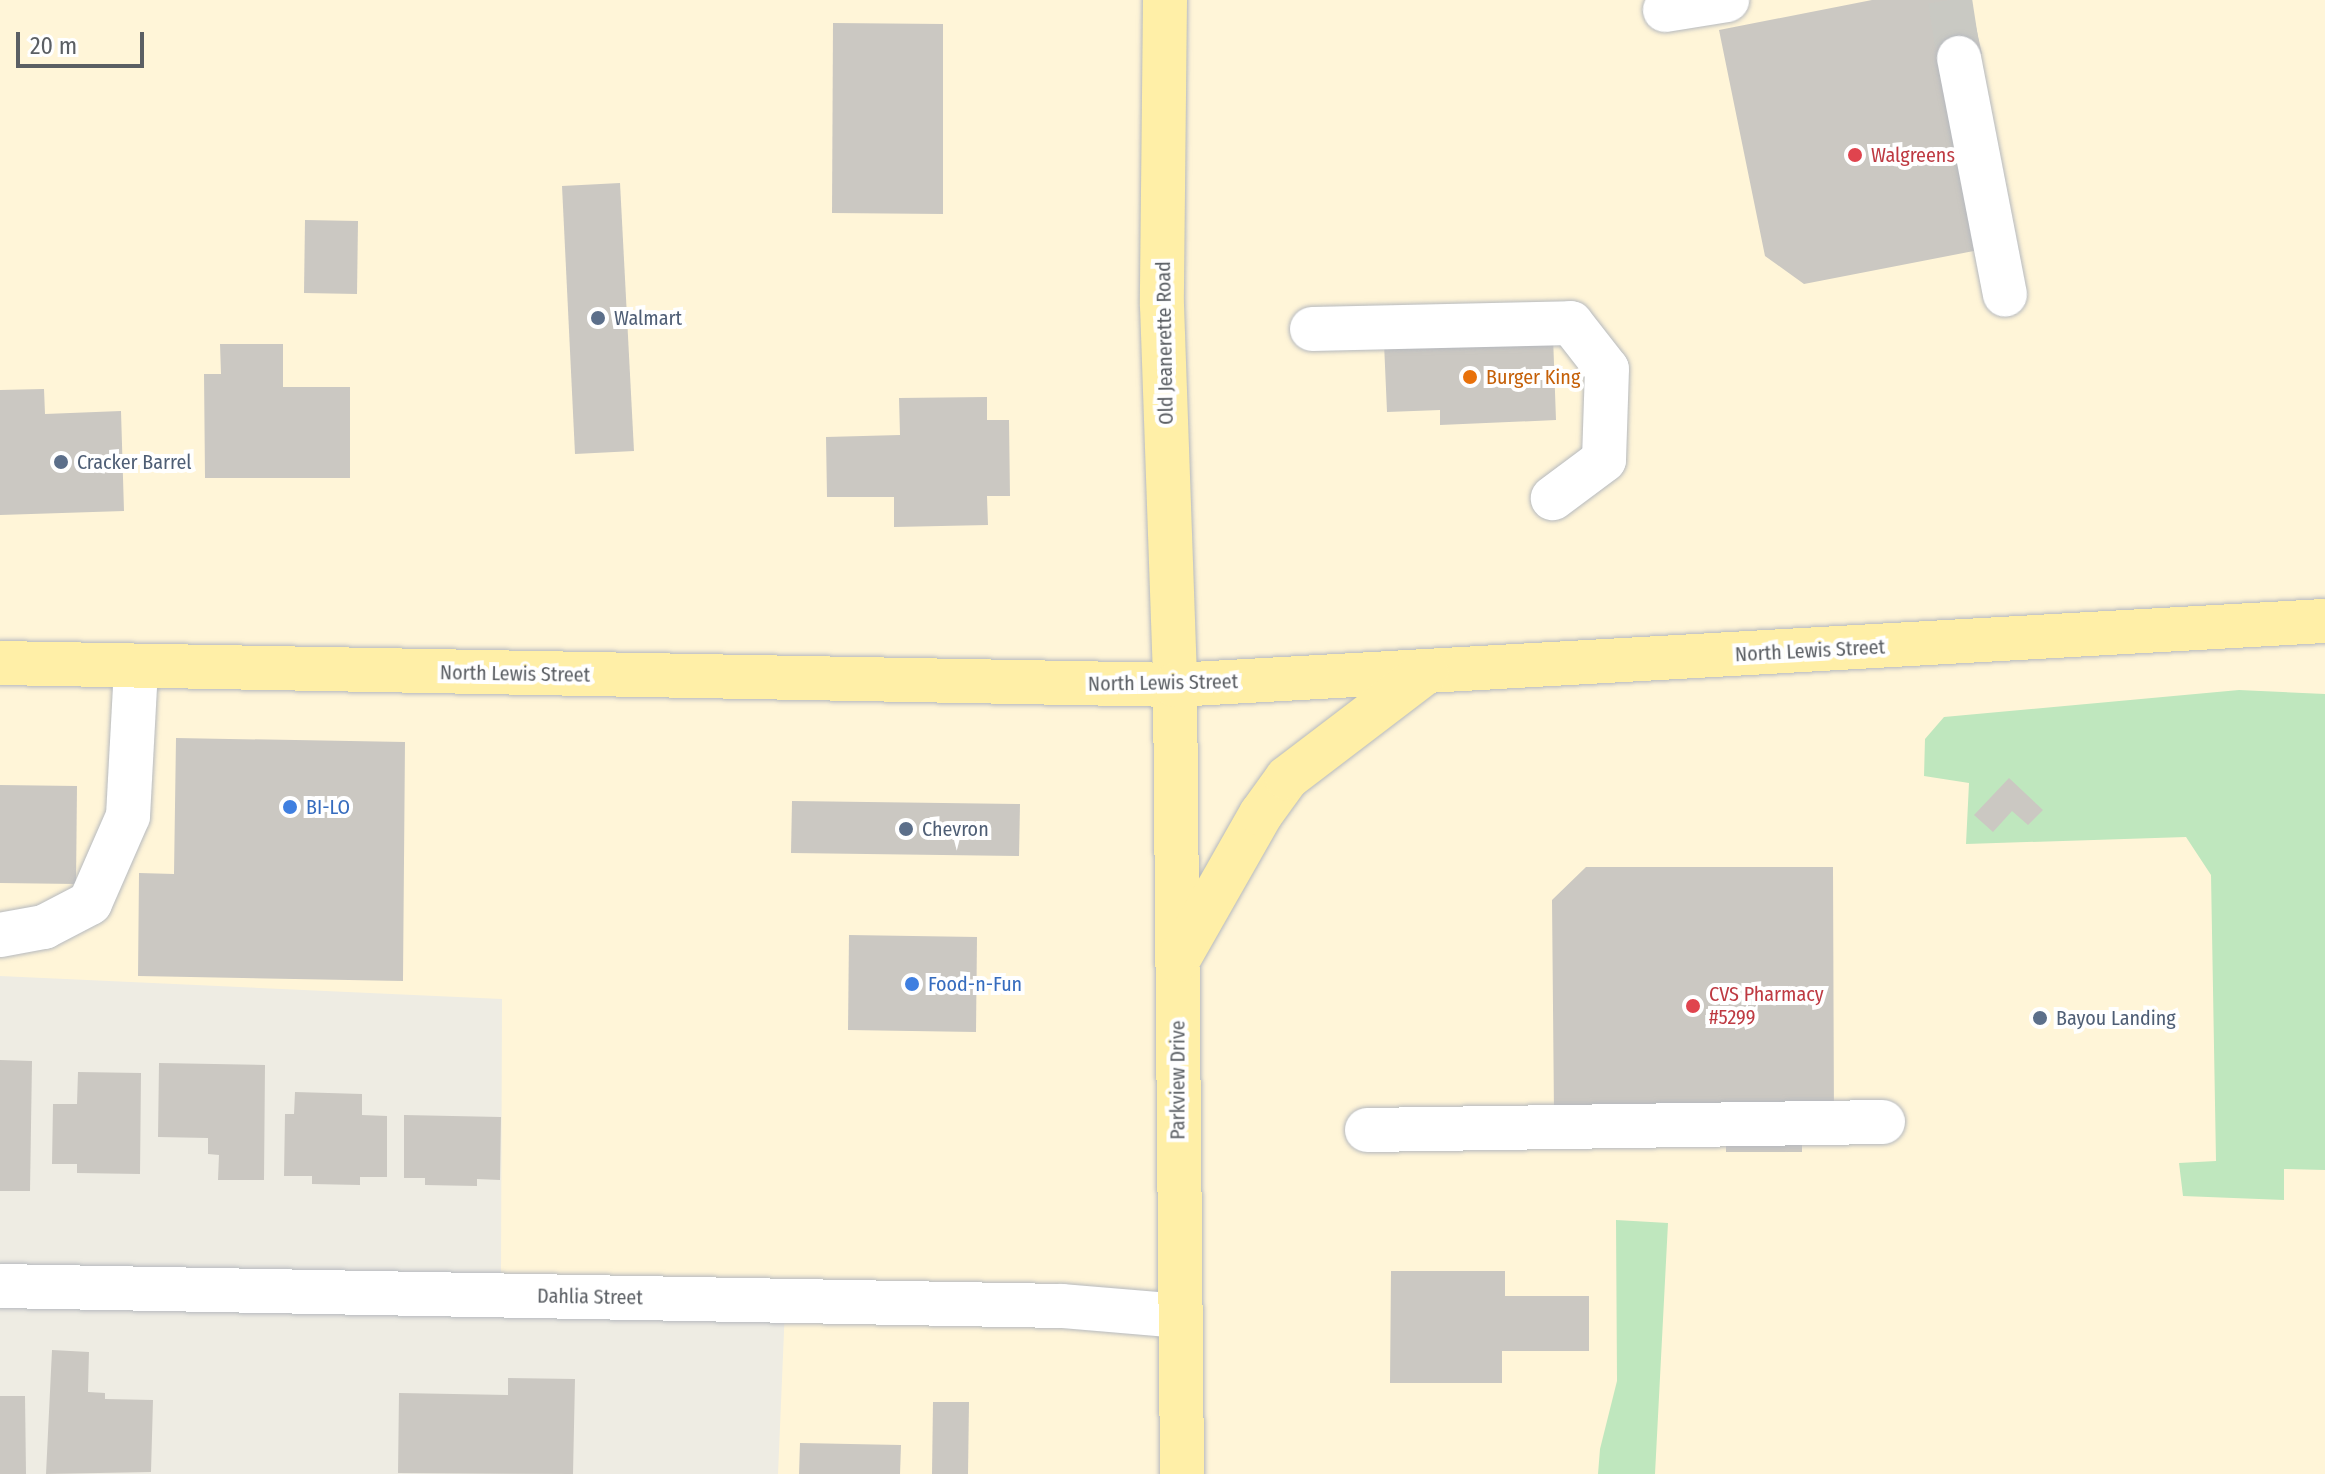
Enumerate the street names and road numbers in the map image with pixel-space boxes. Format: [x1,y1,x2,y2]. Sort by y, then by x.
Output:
street label: Old Jeanerette Road [1152,261,1178,425]
street label: North Lewis Street [1734,635,1886,667]
street label: North Lewis Street [440,661,590,687]
street label: North Lewis Street [1088,670,1238,696]
street label: Parkview Drive [1166,1020,1190,1140]
street label: Dahlia Street [537,1284,643,1310]

